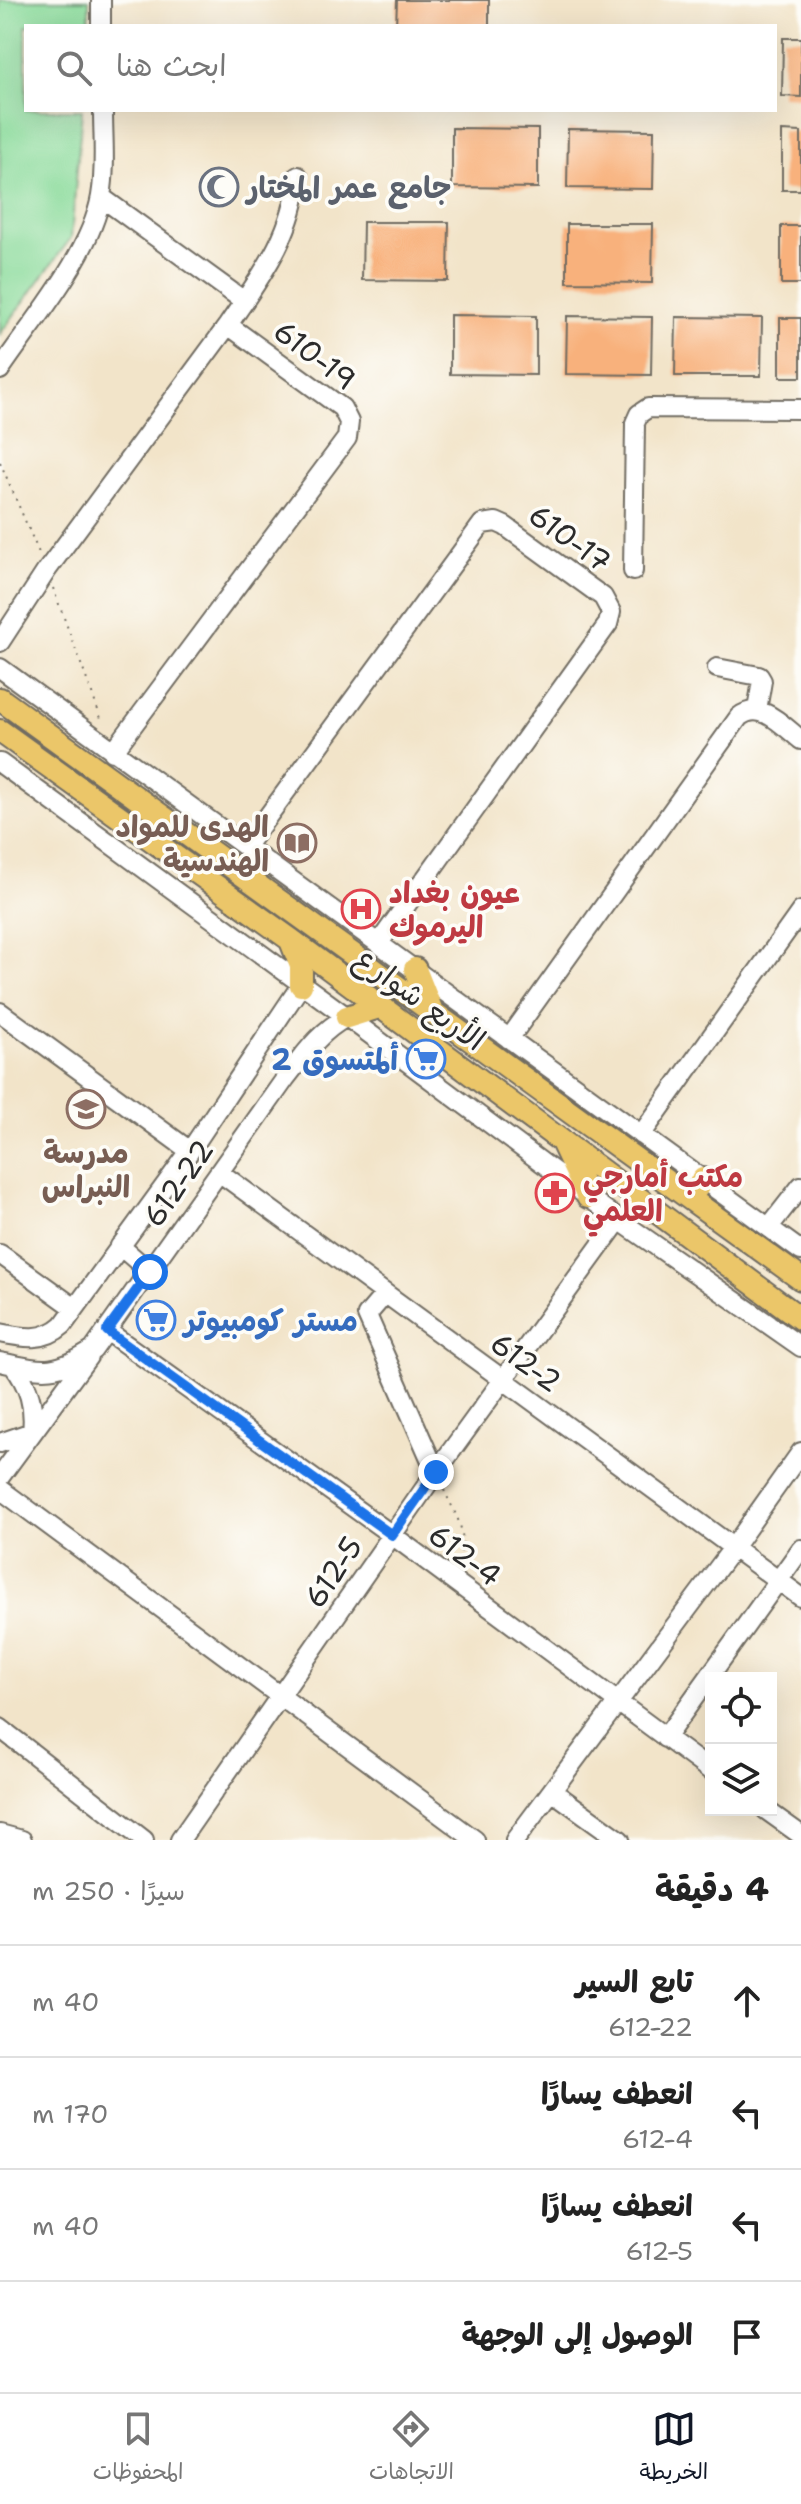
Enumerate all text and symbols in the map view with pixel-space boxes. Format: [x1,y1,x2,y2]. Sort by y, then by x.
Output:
search box [24,24,777,112]
text: ابحث هنا [116,45,227,86]
icon: search [52,46,96,90]
mosque icon: جامع عمر المختار [198,166,240,208]
place label: جامع عمر المختار [244,167,451,210]
street label: 610-19 [265,310,365,400]
street label: 610-17 [520,494,620,582]
place label: الهدى للمواد الهندسية [116,806,269,881]
library icon: الهدى للمواد الهندسية [276,822,318,864]
place label: عيون بغداد اليرموك [389,872,520,947]
hospital icon: عيون بغداد اليرموك [340,888,382,930]
street label: الأربع شوارع [346,938,494,1061]
supermarket icon: ألمتسوق 2 [405,1038,447,1080]
place label: ألمتسوق 2 [271,1039,399,1080]
school or university icon: مدرسة النبراس [65,1088,107,1130]
street label: 612-22 [133,1131,223,1235]
place label: مدرسة النبراس [42,1132,130,1207]
place label: مكتب أمارجي العلمي [583,1156,743,1237]
pharmacy icon: مكتب أمارجي العلمي [534,1172,576,1214]
route start [132,1254,168,1290]
supermarket icon: مستر كومبيوتر [135,1299,177,1341]
place label: مستر كومبيوتر [181,1300,358,1341]
street label: 612-2 [482,1322,570,1402]
route end [418,1454,454,1490]
street label: 612-4 [420,1514,510,1596]
street label: 612-5 [294,1528,372,1616]
map controls [705,1672,777,1816]
button: locate [705,1672,777,1744]
button: layers [705,1744,777,1816]
text: 4 دقيقة [655,1866,769,1912]
text: سيرًا · 250 m [32,1873,185,1908]
text: تابع السير [576,1961,693,2002]
icon: ahead [725,1979,769,2023]
text: 40 m [32,1984,100,2019]
text: 612-22 [608,2009,693,2044]
text: انعطف يسارًا [541,2073,693,2114]
icon: left [725,2091,769,2135]
text: 170 m [32,2096,109,2131]
text: 612-4 [622,2121,693,2156]
text: انعطف يسارًا [541,2185,693,2226]
icon: left [725,2203,769,2247]
text: 40 m [32,2208,100,2243]
text: 612-5 [626,2233,693,2268]
text: الوصول إلى الوجهة [461,2314,693,2355]
icon: arrive [725,2315,769,2359]
tab: المحفوظات [93,2407,183,2491]
tab: الاتجاهات [369,2407,454,2491]
tab: الخريطة [640,2407,708,2491]

